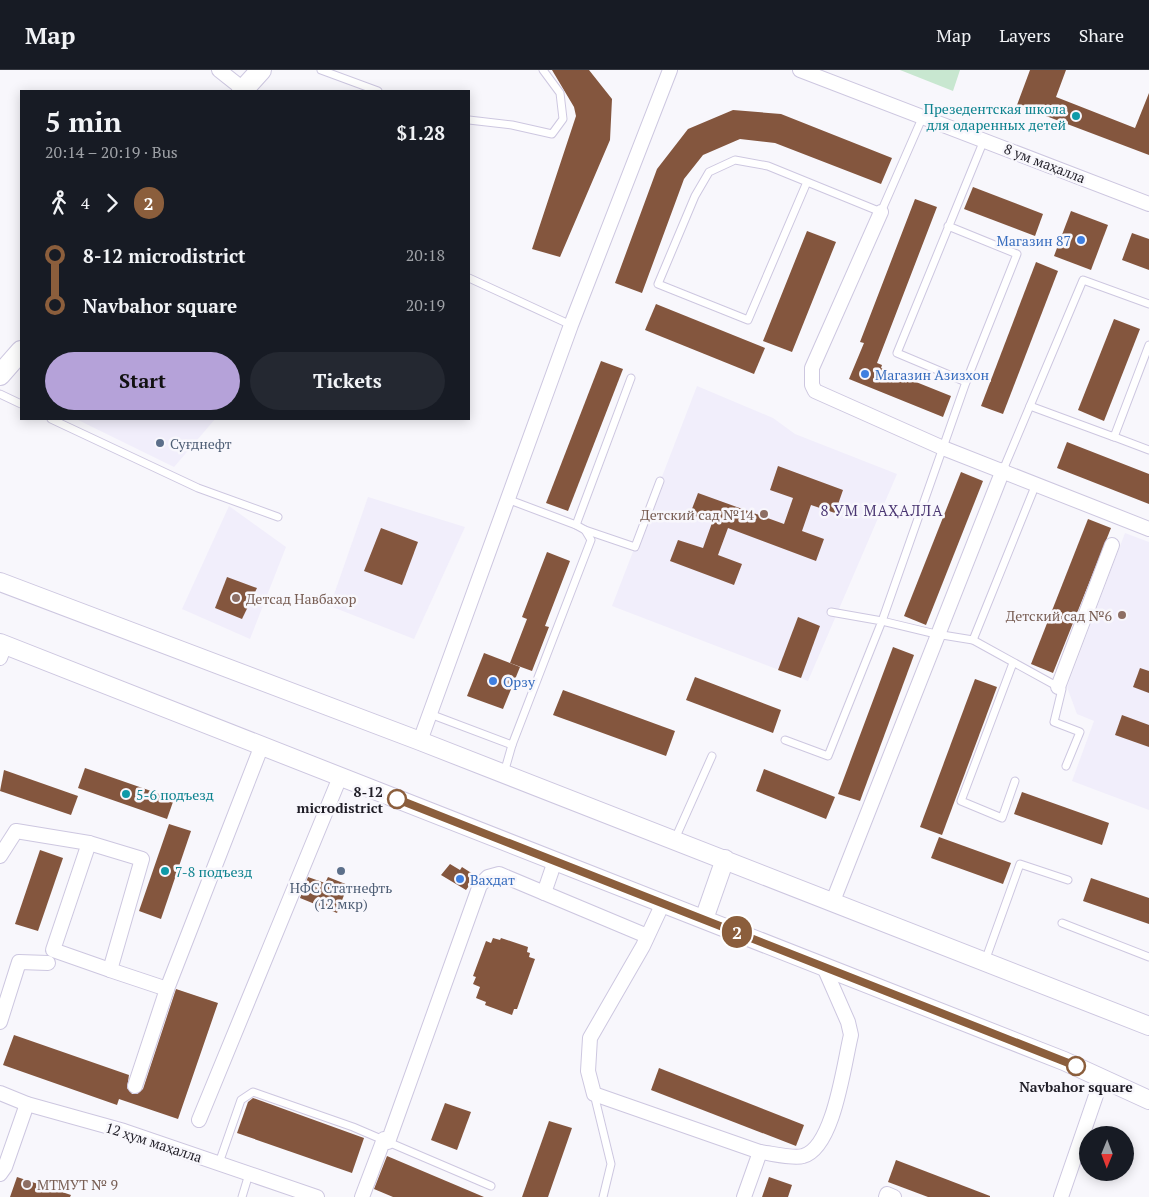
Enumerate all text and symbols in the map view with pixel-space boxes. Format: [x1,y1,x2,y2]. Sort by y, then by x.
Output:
text: Map [25,19,75,51]
text: Map [936,23,971,47]
text: Layers [999,23,1051,47]
text: Share [1079,23,1124,47]
place label: Презедентская школа для одаренных детей [924,99,1066,134]
text: 5 min [45,103,122,140]
marker: Презедентская школа для одаренных детей [1070,110,1082,122]
text: $1.28 [396,120,445,145]
street label: 8 ум маҳалла [1002,139,1088,187]
text: 20:14 – 20:19 · Bus [45,141,178,163]
icon: walk [45,189,73,217]
icon: forward [98,189,126,217]
text: 2 [144,191,154,215]
text: 4 [81,192,90,214]
place label: Магазин 87 [997,231,1071,250]
marker: Магазин 87 [1075,234,1087,246]
text: 8-12 microdistrict [83,243,246,268]
text: 20:18 [406,244,445,266]
text: Navbahor square [83,293,237,318]
text: 20:19 [406,294,445,316]
button: Start [45,352,240,410]
button: Tickets [250,352,445,410]
place label: Магазин Азизхон [875,365,989,384]
marker: Магазин Азизхон [859,368,871,380]
place label: Суғднефт [170,434,232,453]
marker: Суғднефт [154,437,166,449]
district label: 8 УМ МАҲАЛЛА [821,500,943,520]
place label: Детский сад №14 [640,505,755,524]
marker: Детский сад №14 [758,508,770,520]
place label: Детсад Навбахор [246,589,356,608]
marker: Детсад Навбахор [230,592,242,604]
place label: Детский сад №6 [1006,606,1113,625]
marker: Детский сад №6 [1116,609,1128,621]
place label: Орзу [503,672,536,691]
marker: Орзу [487,675,499,687]
place label: 8-12 microdistrict [296,782,383,817]
place label: 5-6 подъезд [136,785,214,804]
marker: 5-6 подъезд [120,788,132,800]
marker: 8-12 microdistrict [387,789,407,809]
place label: 7-8 подъезд [175,862,252,881]
marker: 7-8 подъезд [159,865,171,877]
marker: НФС Статнефть (12 мкр) [335,865,347,877]
place label: Вахдат [470,870,515,889]
marker: Вахдат [454,873,466,885]
place label: НФС Статнефть (12 мкр) [290,878,392,913]
line badge: 2 [721,916,753,948]
text: 2 [732,920,742,944]
marker: Navbahor square [1066,1056,1086,1076]
place label: Navbahor square [1019,1077,1133,1096]
street label: 12 ҳум маҳалла [103,1117,205,1167]
north arrow [1079,1126,1134,1181]
map controls [1079,1126,1134,1181]
place label: МТМУТ № 9 [37,1175,118,1194]
marker: МТМУТ № 9 [21,1178,33,1190]

